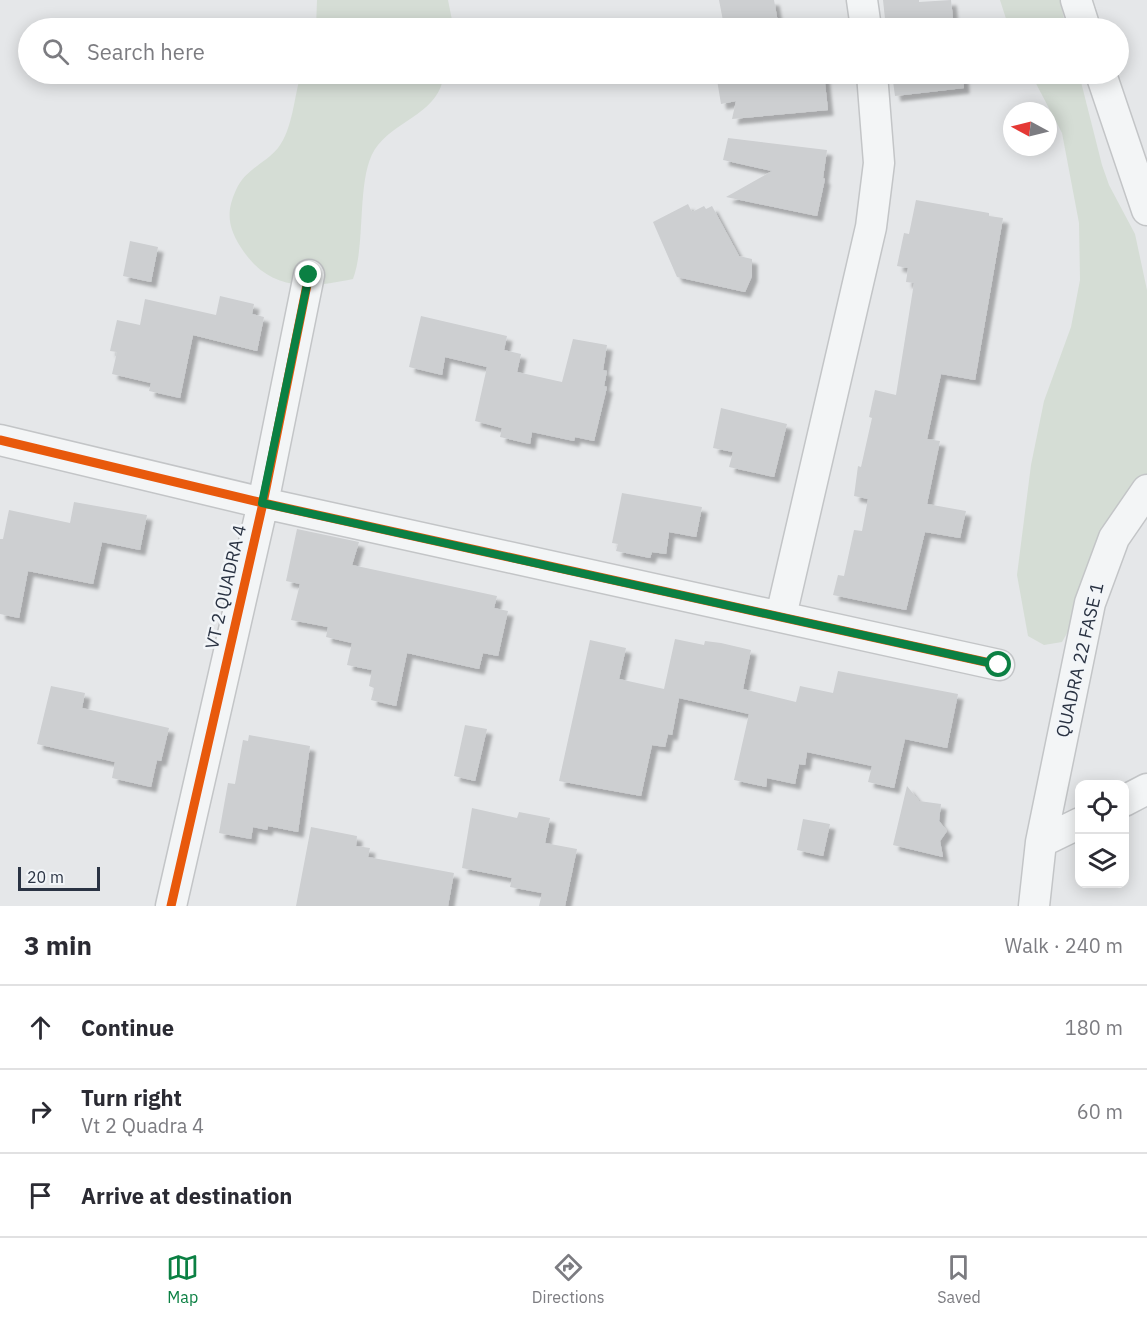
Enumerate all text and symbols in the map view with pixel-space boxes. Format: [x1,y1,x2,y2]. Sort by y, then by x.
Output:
search box [18,18,1129,84]
icon: search [39,35,72,68]
text: Search here [87,37,205,66]
north arrow [1003,102,1057,156]
route end [295,261,321,287]
street label: VT 2 QUADRA 4 [200,522,251,651]
street label: QUADRA 22 FASE 1 [1051,580,1109,740]
route start [985,651,1011,677]
map controls [1075,780,1129,888]
button: locate [1075,780,1129,834]
button: layers [1075,834,1129,888]
scale bar [18,864,100,892]
text: 20 m [27,867,64,887]
text: 3 min [24,928,92,962]
text: Walk · 240 m [1005,932,1123,959]
icon: ahead [24,1011,57,1044]
text: Continue [81,1013,174,1042]
text: 180 m [1065,1014,1123,1041]
text: Turn right [81,1083,182,1112]
icon: right [24,1095,57,1128]
text: 60 m [1077,1098,1123,1125]
text: Vt 2 Quadra 4 [81,1112,204,1139]
icon: arrive [24,1179,57,1212]
text: Arrive at destination [81,1181,292,1210]
tab: Map [166,1251,199,1307]
tab: Directions [532,1251,605,1307]
tab: Saved [937,1251,981,1307]

